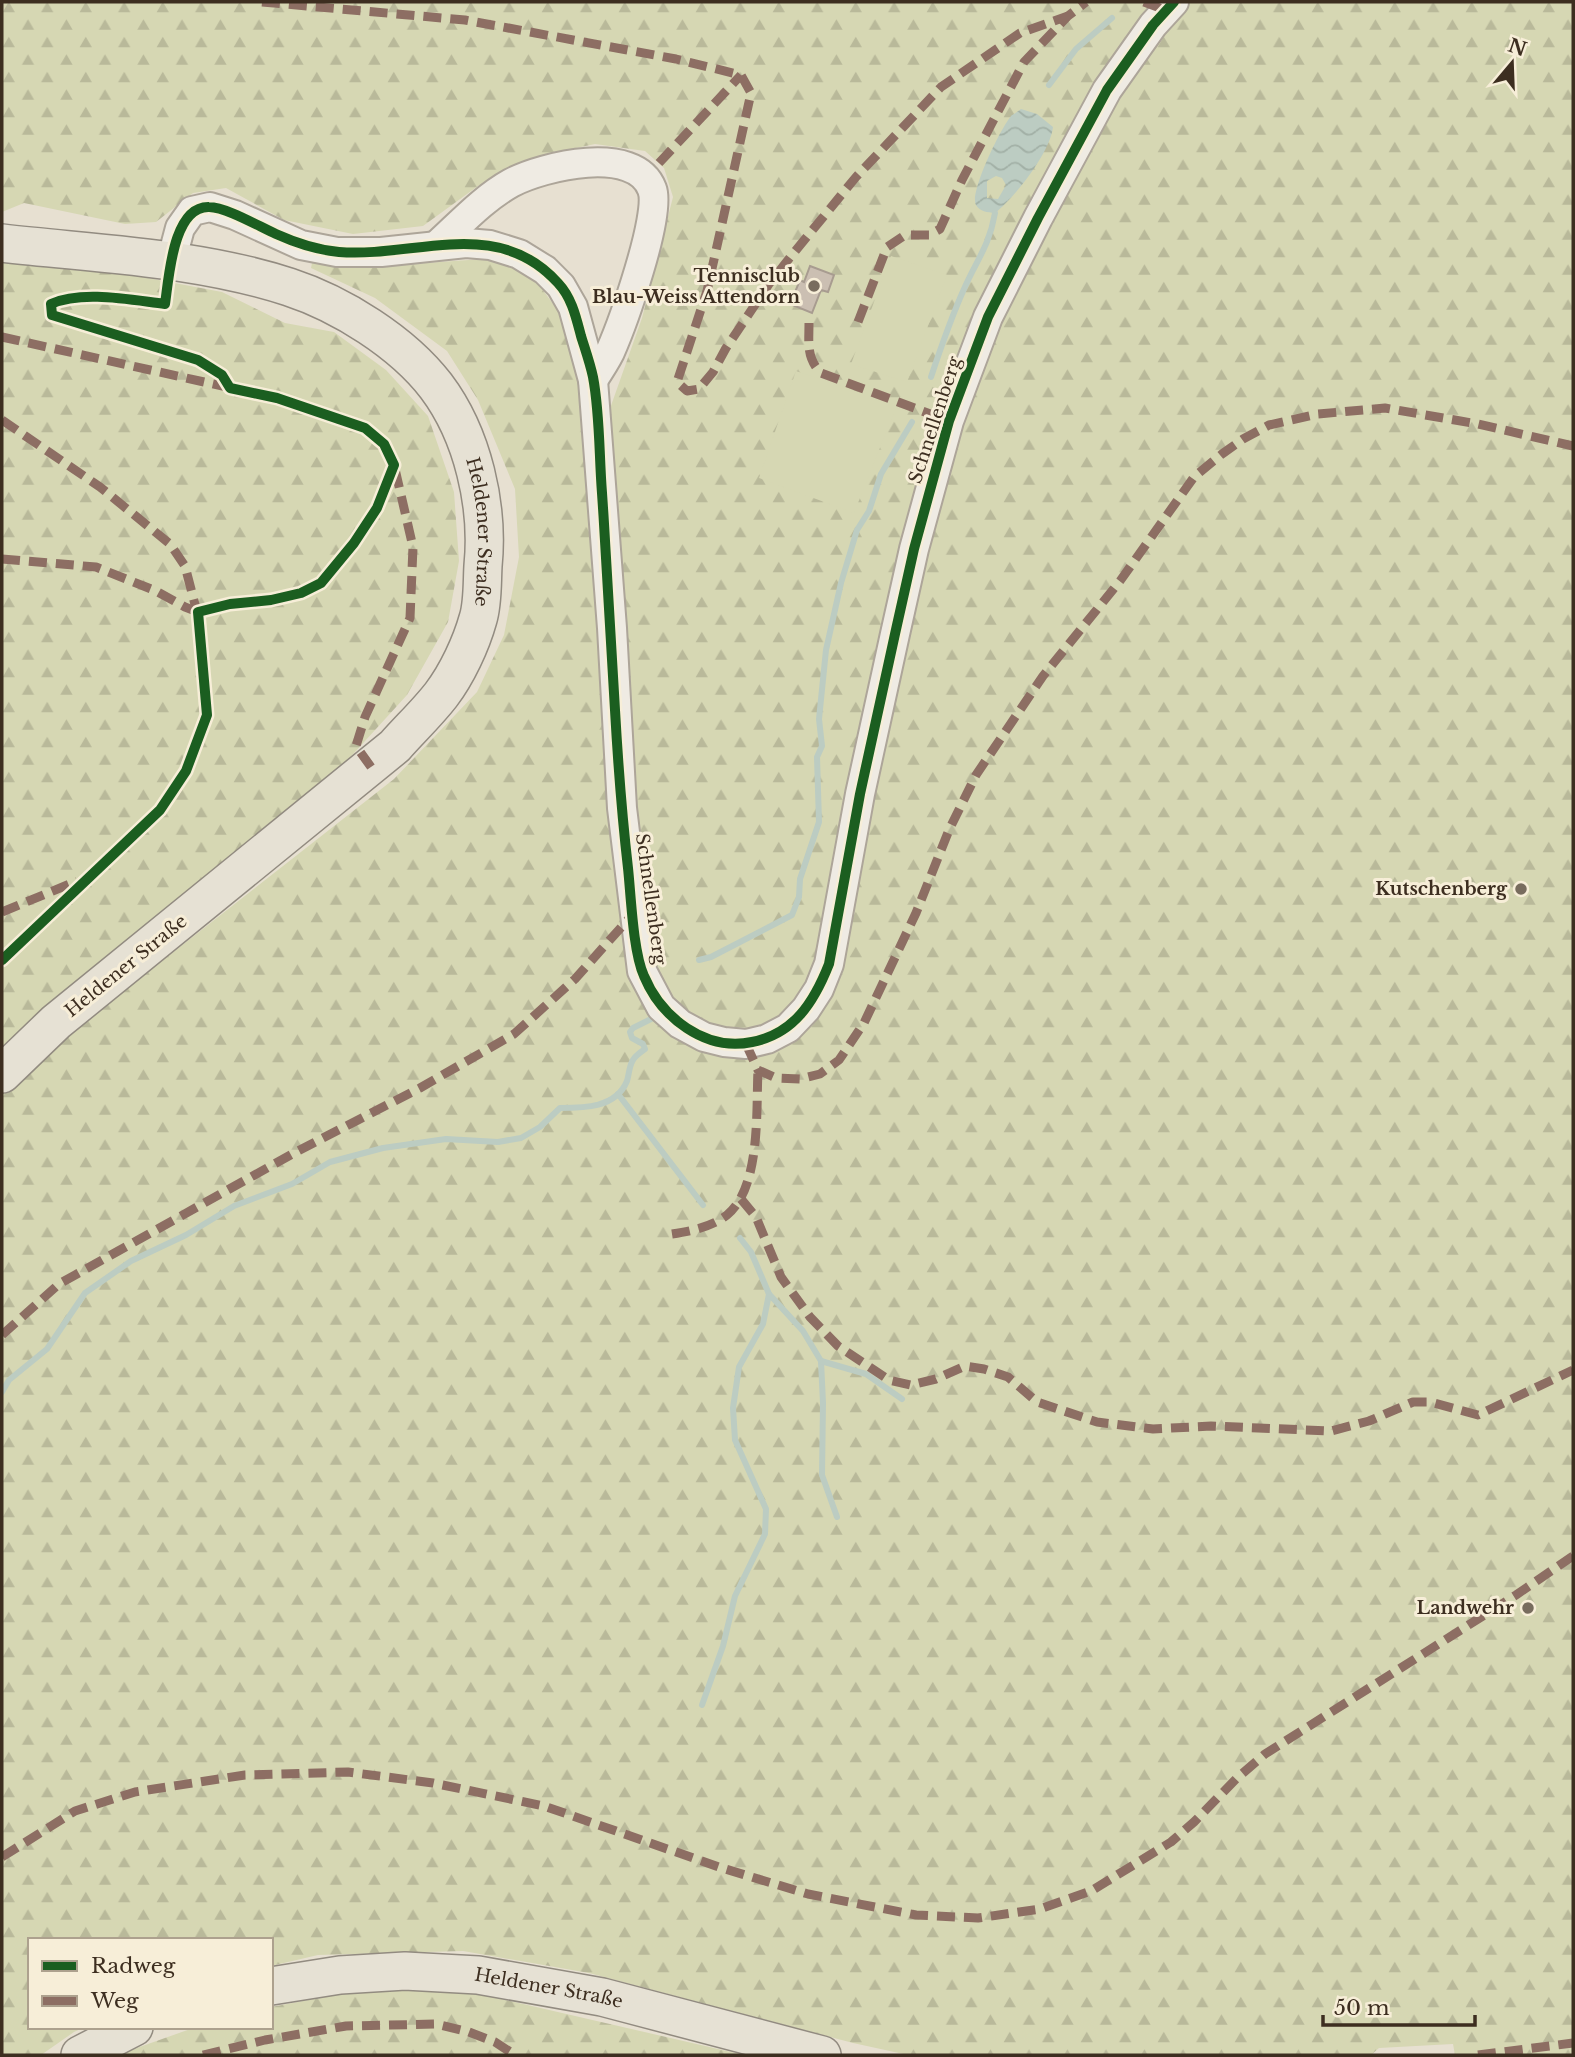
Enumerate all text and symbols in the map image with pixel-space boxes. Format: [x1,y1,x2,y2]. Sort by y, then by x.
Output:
north arrow [1477,28,1547,98]
text: N [1505,34,1530,61]
place label: Tennisclub Blau-Weiss Attendorn [592,265,800,308]
marker: Tennisclub Blau-Weiss Attendorn [806,278,822,294]
street label: Schnellenberg [904,354,966,486]
street label: Heldener Straße [461,455,495,608]
street label: Schnellenberg [631,832,671,966]
place label: Kutschenberg [1375,878,1508,900]
marker: Kutschenberg [1513,881,1529,897]
street label: Heldener Straße [61,910,191,1022]
place label: Landwehr [1417,1597,1514,1619]
marker: Landwehr [1520,1600,1536,1616]
legend [28,1938,273,2029]
text: Radweg [91,1953,176,1979]
street label: Heldener Straße [473,1964,625,2013]
scale bar [1323,1983,1475,2027]
text: Weg [90,1988,139,2014]
text: 50 m [1334,1995,1390,2021]

